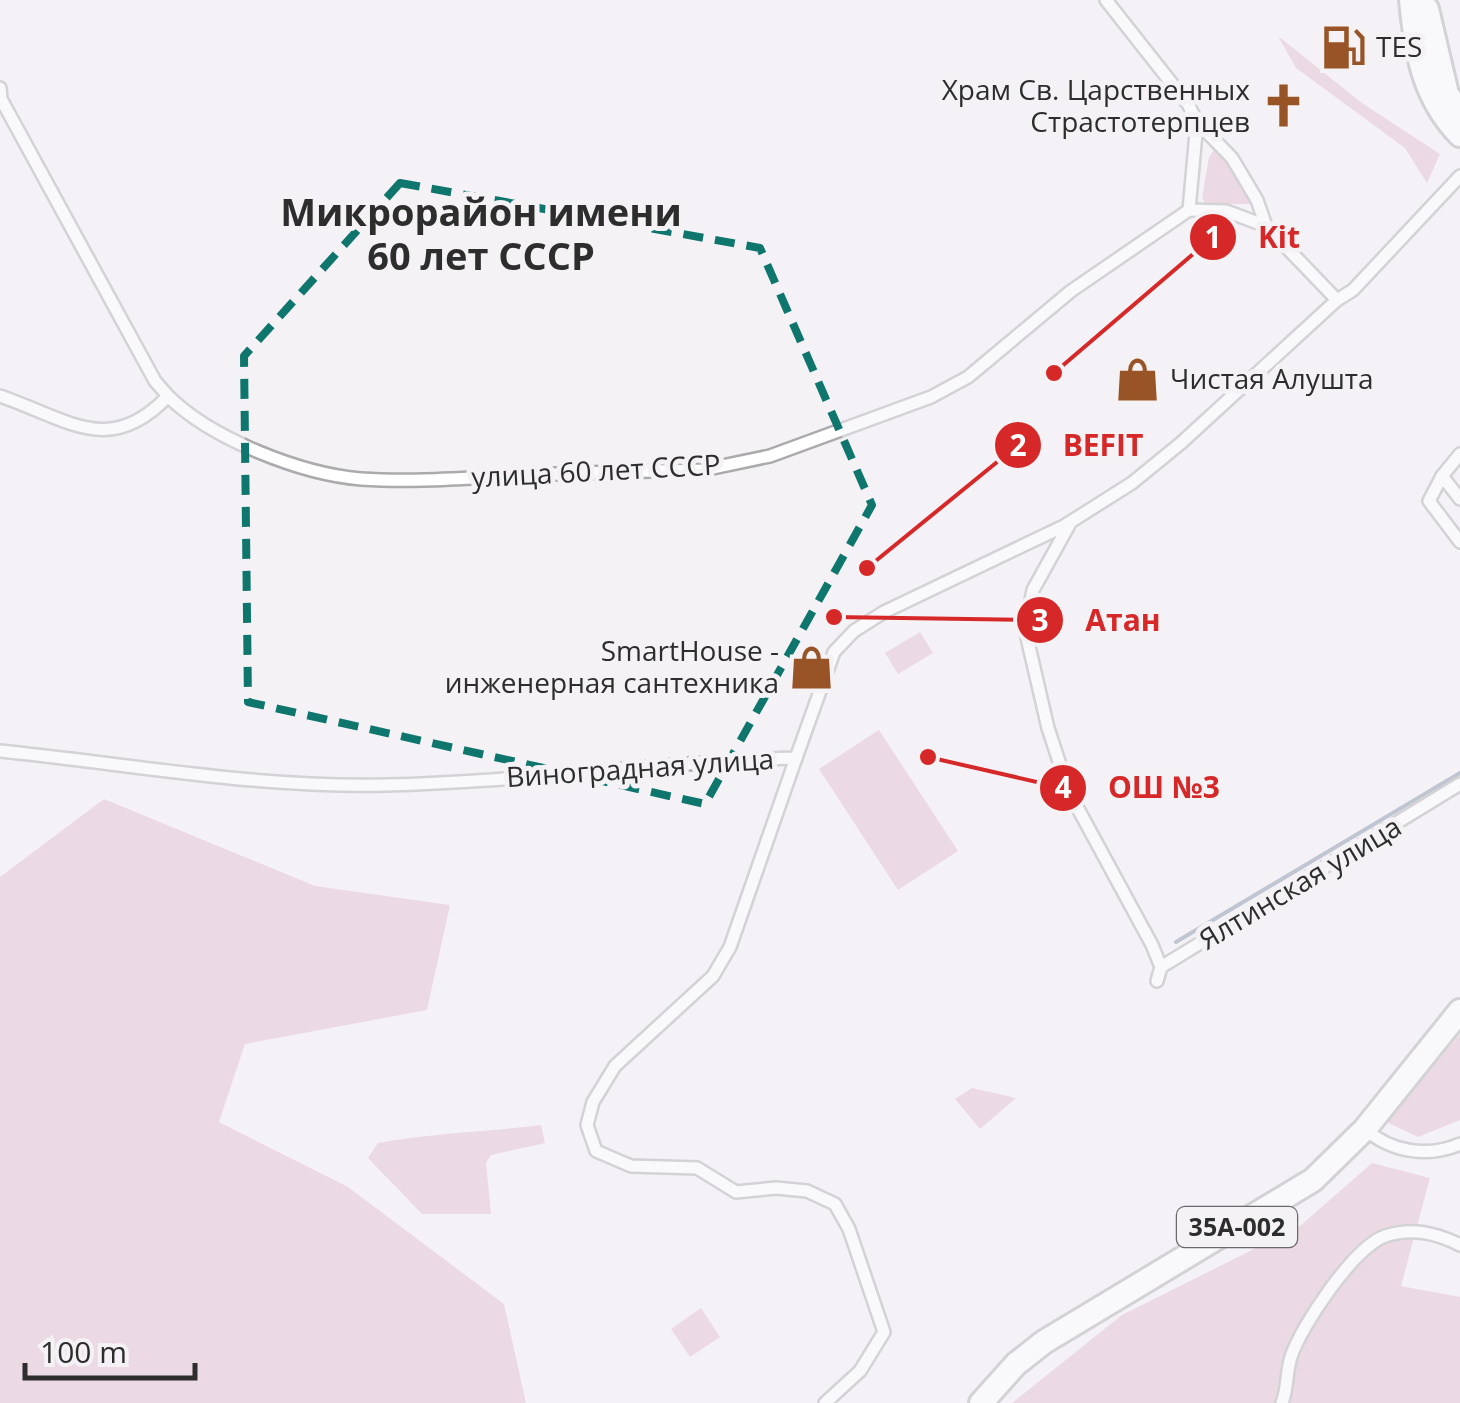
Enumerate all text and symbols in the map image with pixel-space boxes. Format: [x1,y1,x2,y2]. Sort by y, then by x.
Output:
fuel station icon: TES [1319,23,1367,71]
place label: TES [1376,27,1422,65]
place label: Храм Св. Царственных Страстотерпцев [942,70,1250,140]
church icon: Храм Св. Царственных Страстотерпцев [1259,82,1307,130]
district label: Микрорайон имени 60 лет СССР [280,185,682,281]
callout: Kit [1188,207,1320,267]
text: 1 [1204,216,1222,257]
text: Kit [1258,216,1300,257]
shop icon: Чистая Алушта [1113,355,1161,403]
place label: Чистая Алушта [1170,359,1374,397]
callout: BEFIT [993,415,1164,475]
text: 2 [1009,424,1027,465]
text: BEFIT [1063,424,1143,465]
street label: улица 60 лет СССР [470,444,722,496]
callout: Атан [1015,590,1181,650]
text: 3 [1031,599,1049,640]
text: Атан [1085,599,1161,640]
place label: SmartHouse - инженерная сантехника [445,631,779,701]
shop icon: SmartHouse - инженерная сантехника [788,643,836,691]
street label: Виноградная улица [505,739,775,795]
callout: ОШ №3 [1038,758,1240,818]
text: 4 [1054,766,1072,807]
text: ОШ №3 [1108,766,1220,807]
street label: Ялтинская улица [1191,807,1408,958]
road number: 35А-002 [1177,1207,1297,1247]
scale bar [25,1318,195,1380]
text: 100 m [40,1331,127,1372]

